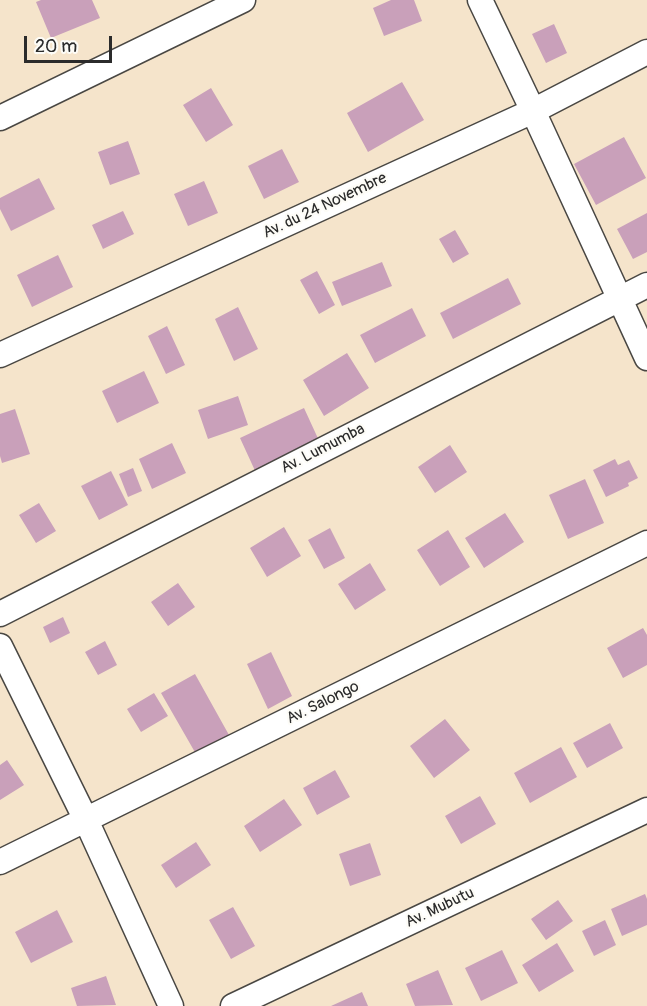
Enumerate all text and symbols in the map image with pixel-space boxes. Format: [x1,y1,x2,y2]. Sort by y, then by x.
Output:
scale bar [27,24,116,62]
text: 20 m [35,35,77,58]
street label: Av. du 24 Novembre [260,169,390,243]
street label: Av. Lumumba [278,420,368,478]
street label: Av. Salongo [284,677,362,729]
street label: Av. Mubutu [403,884,477,932]

